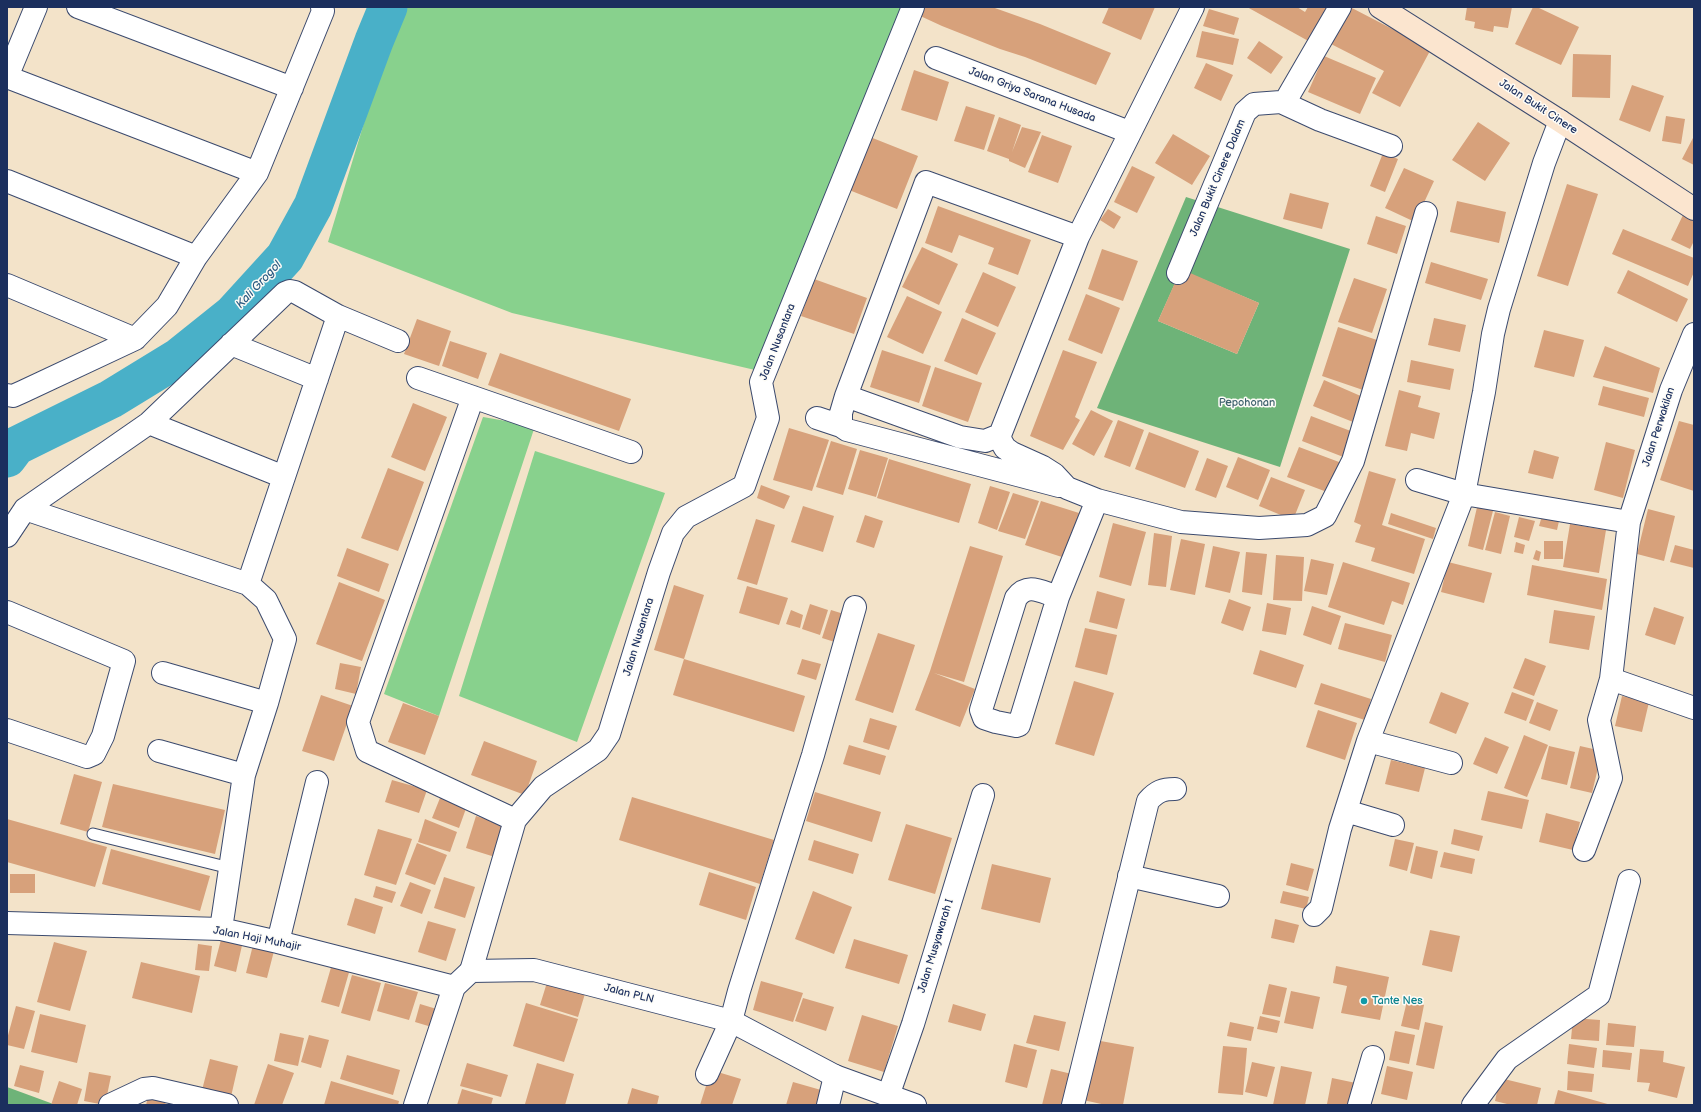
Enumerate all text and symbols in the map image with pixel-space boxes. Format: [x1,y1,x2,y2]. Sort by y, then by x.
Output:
street label: Jalan Griya Sarana Husada [967,65,1097,125]
street label: Jalan Bukit Cinere [1496,77,1580,137]
street label: Jalan Bukit Cinere Dalam [1187,118,1249,238]
water label: Kali Grogol [233,258,285,312]
street label: Jalan Nusantara [757,302,799,382]
street label: Jalan Perwakilan [1640,386,1678,468]
park label: Pepohonan [1219,396,1275,410]
street label: Jalan Nusantara [621,596,657,678]
street label: Jalan Musyawarah I [915,897,957,995]
street label: Jalan Haji Muhajir [212,924,302,954]
street label: Jalan PLN [603,981,655,1007]
place label: Tante Nes [1372,994,1423,1008]
marker: Tante Nes [1359,996,1369,1006]

